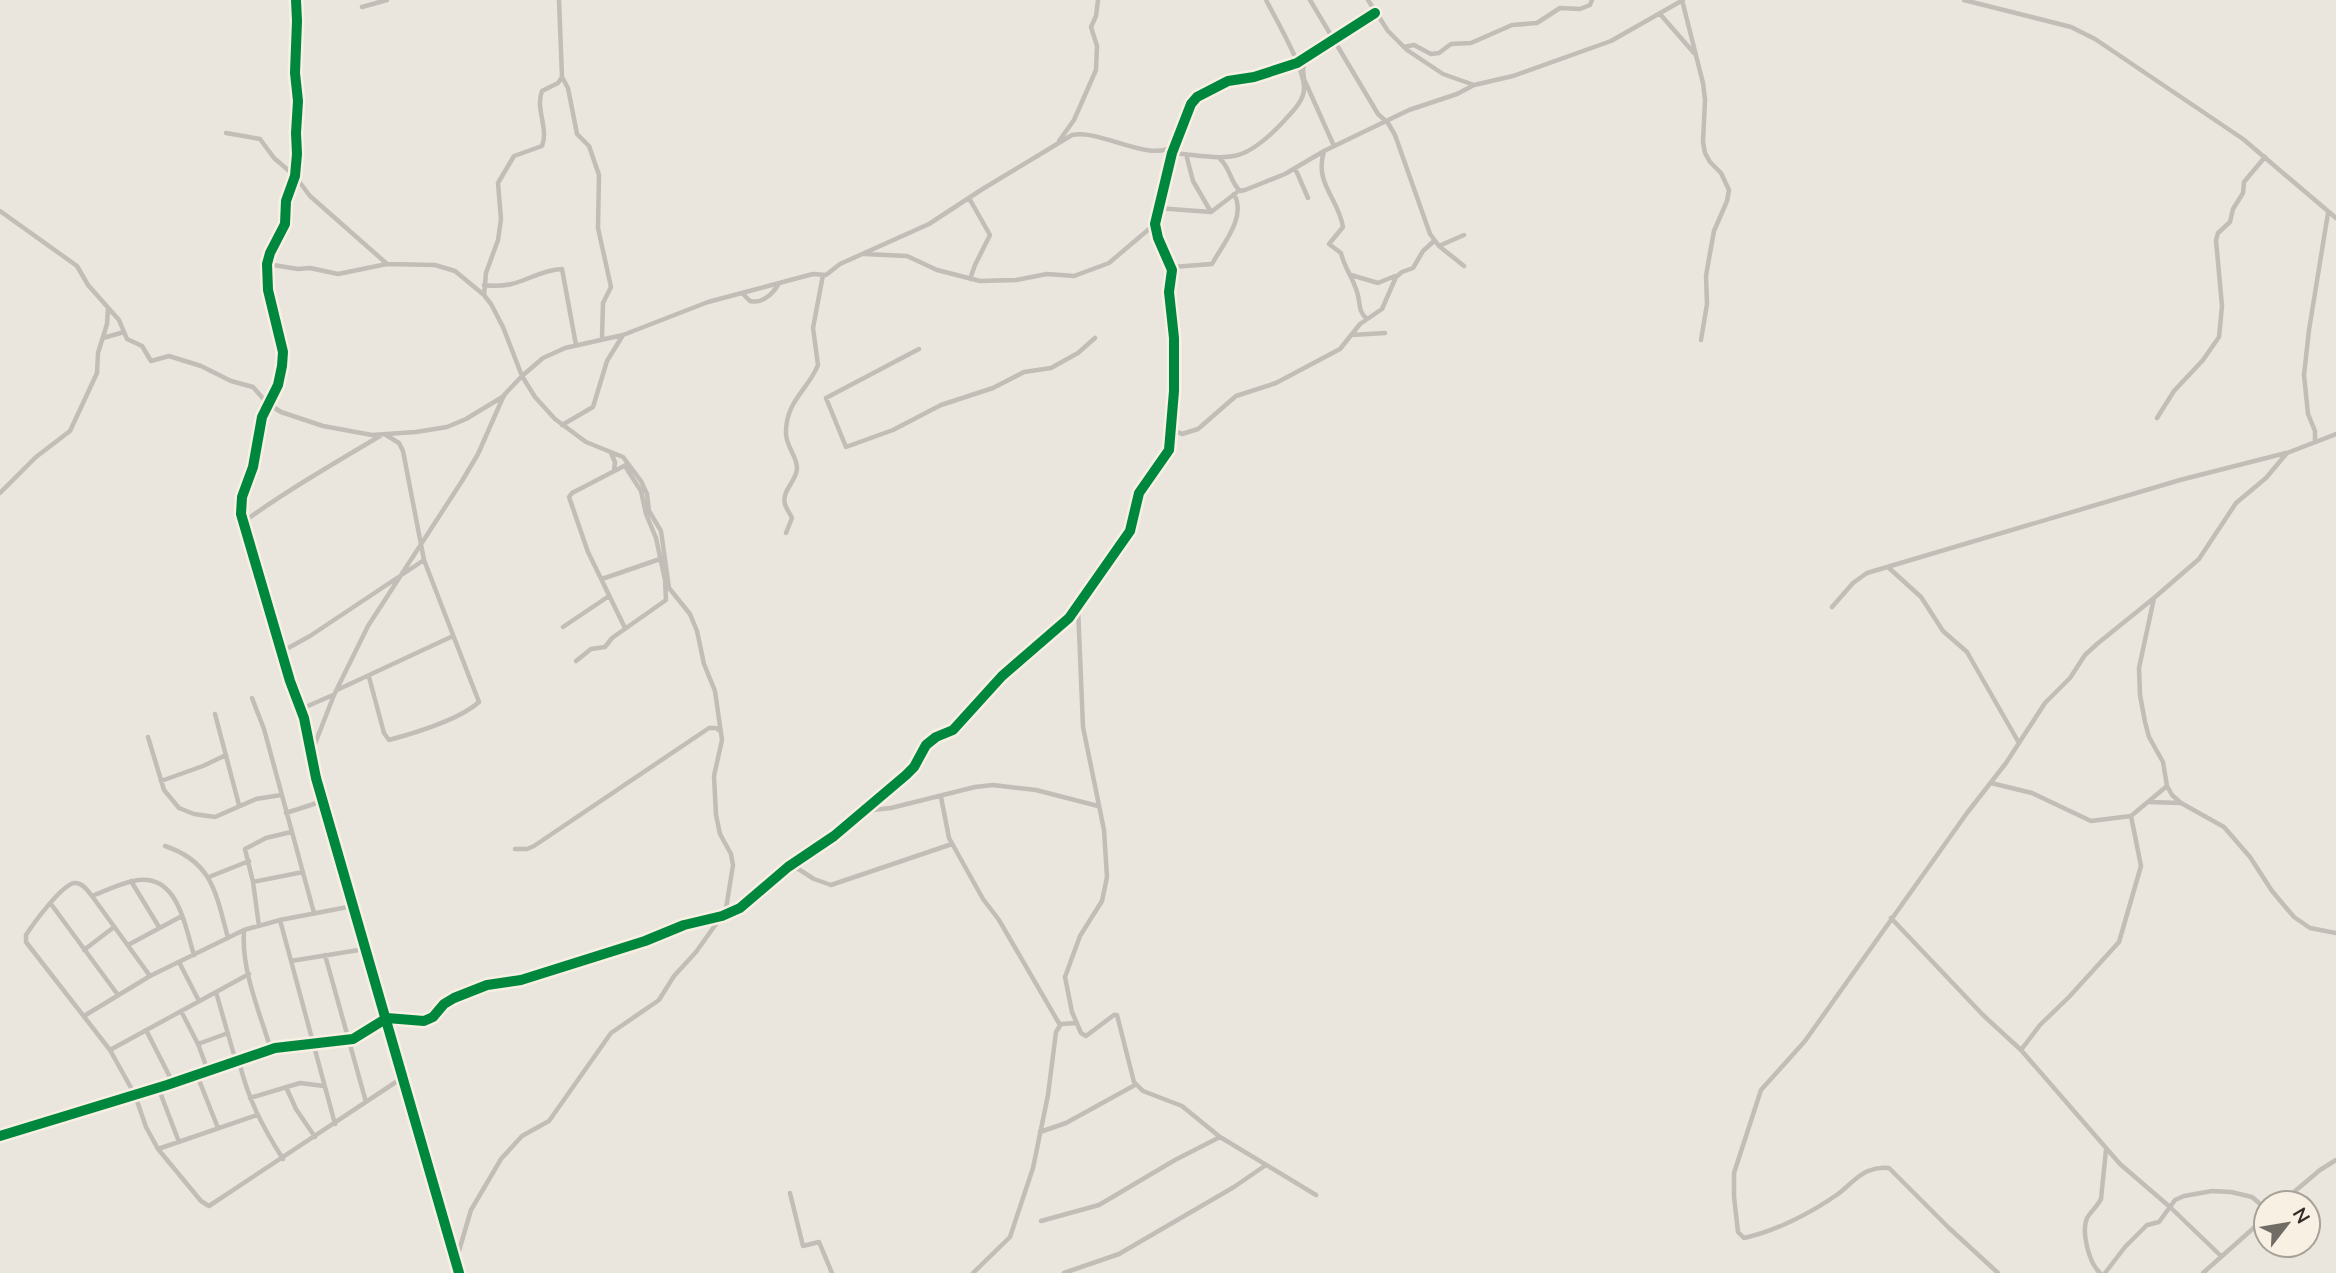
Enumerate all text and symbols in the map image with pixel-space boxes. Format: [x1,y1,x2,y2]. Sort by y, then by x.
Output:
north arrow [2252,1189,2322,1259]
text: N [2288,1203,2316,1228]

